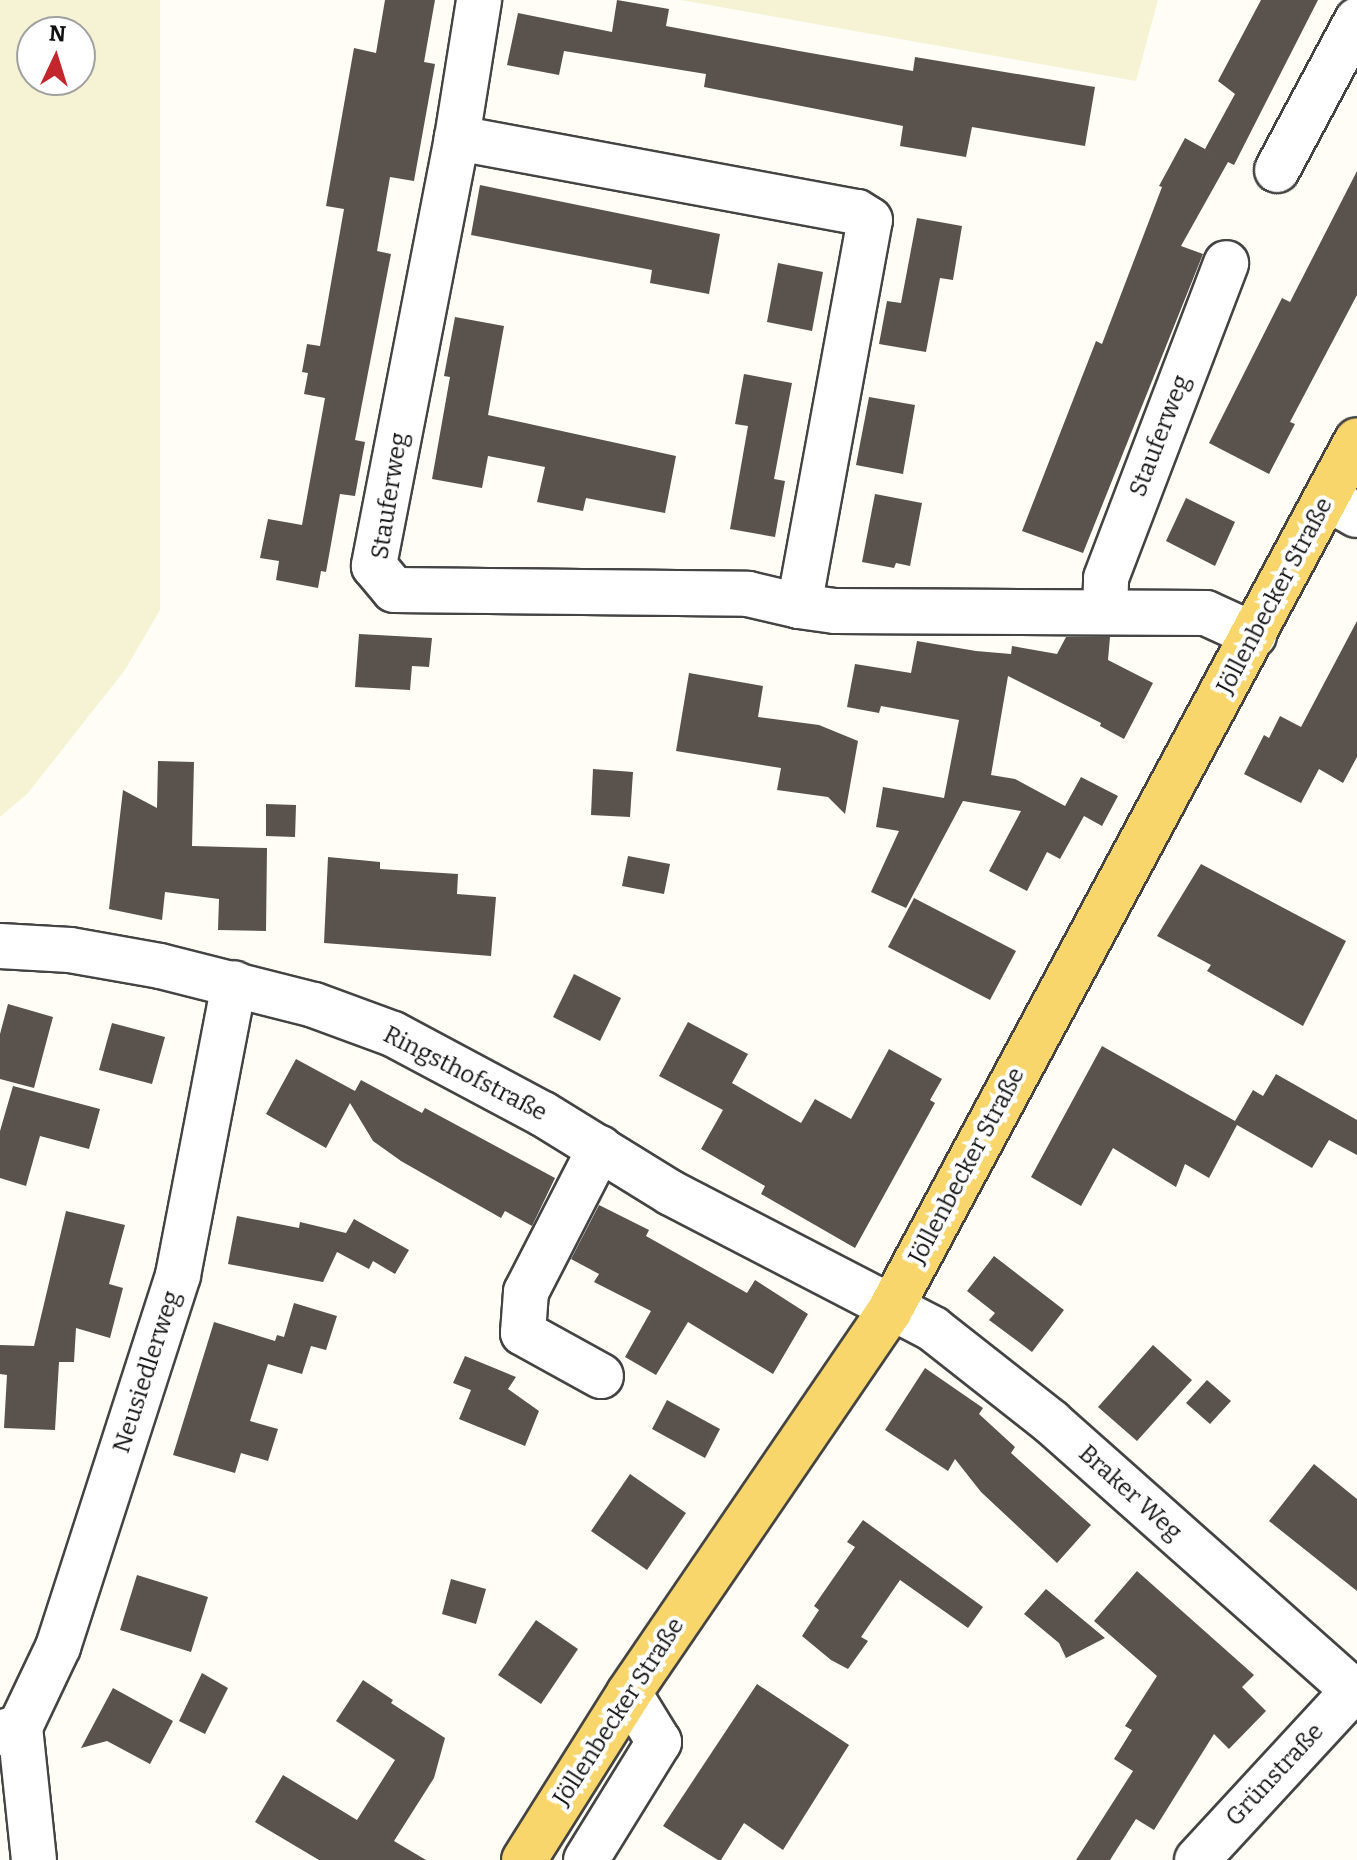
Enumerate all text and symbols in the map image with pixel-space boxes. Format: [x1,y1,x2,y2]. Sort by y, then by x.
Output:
north arrow [16,16,96,96]
text: N [48,19,67,48]
street label: Stauferweg [1124,371,1196,501]
street label: Stauferweg [366,431,414,561]
street label: Jöllenbecker Straße [1211,493,1339,699]
street label: Ringsthofstraße [378,1020,552,1128]
street label: Jöllenbecker Straße [903,1063,1031,1269]
street label: Neusiedlerweg [107,1287,187,1457]
street label: Braker Weg [1073,1439,1187,1547]
street label: Jöllenbecker Straße [548,1613,690,1811]
street label: Grünstraße [1220,1718,1330,1832]

